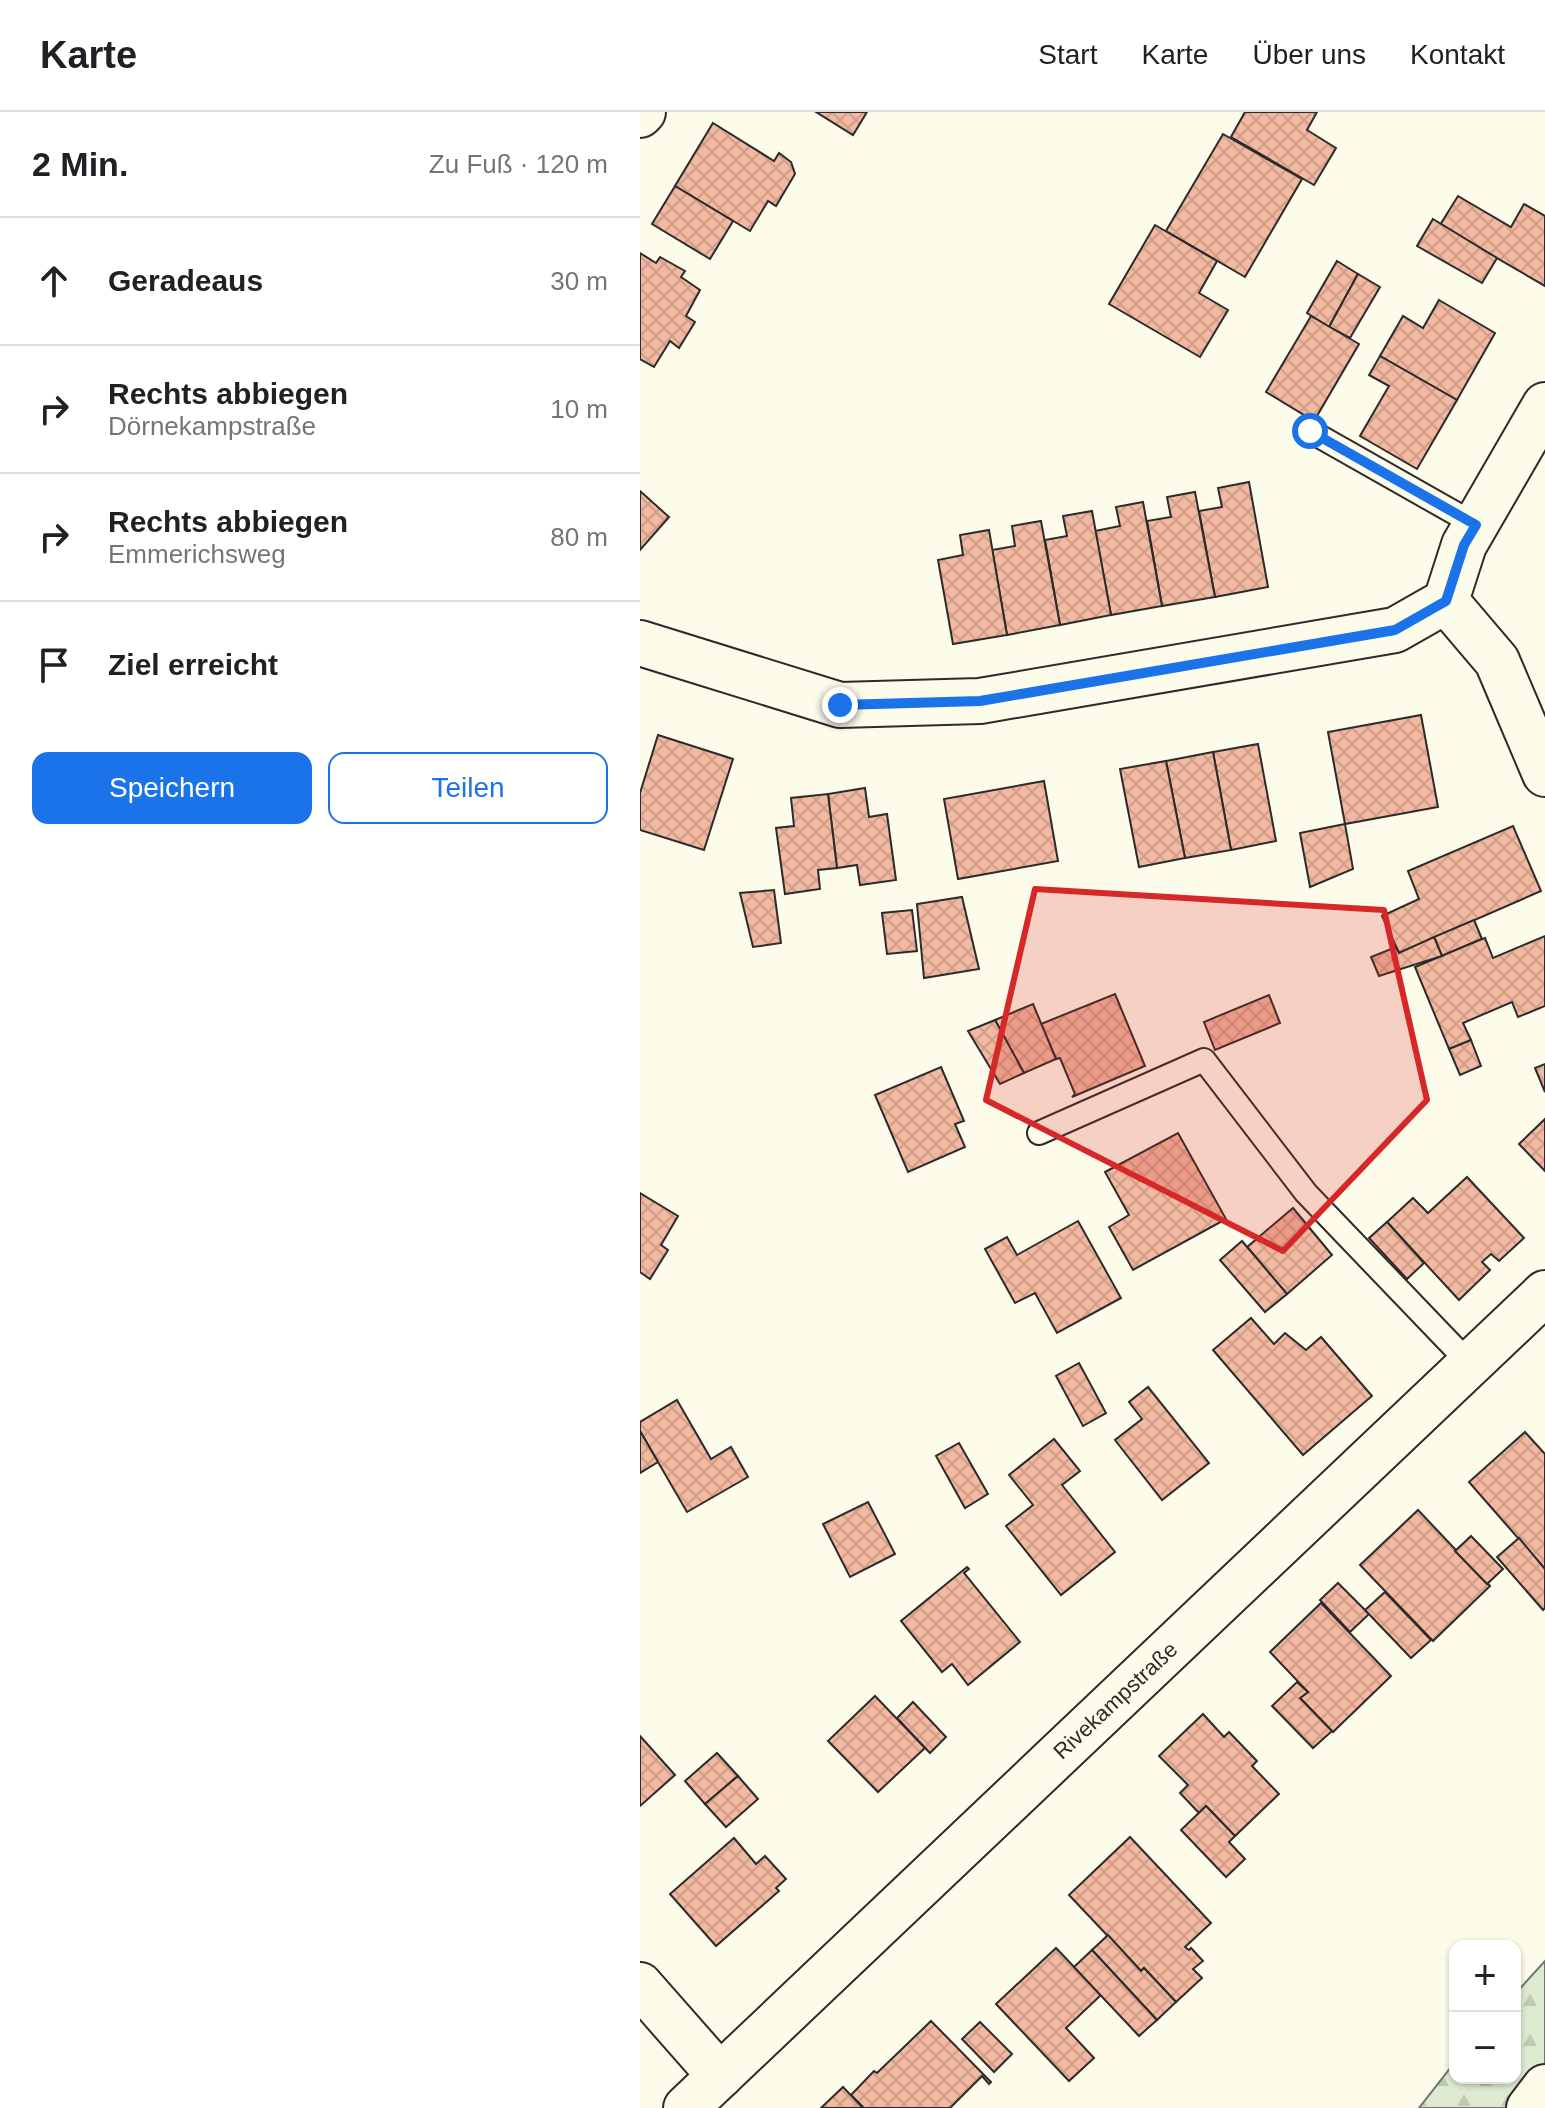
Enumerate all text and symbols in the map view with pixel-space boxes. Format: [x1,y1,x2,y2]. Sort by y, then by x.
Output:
text: Karte [40,34,137,76]
text: Start [1038,39,1097,70]
text: Karte [1141,39,1208,70]
text: Über uns [1252,39,1366,70]
text: Kontakt [1410,39,1505,70]
text: 2 Min. [32,145,128,183]
text: Zu Fuß · 120 m [429,149,608,179]
icon: ahead [32,259,76,303]
text: Geradeaus [108,264,263,297]
text: 30 m [550,266,608,296]
text: Rechts abbiegen [108,377,348,410]
icon: right [32,387,76,431]
text: 10 m [550,394,608,424]
text: Dörnekampstraße [108,411,316,441]
route start [1292,413,1328,449]
text: Rechts abbiegen [108,505,348,538]
icon: right [32,515,76,559]
text: 80 m [550,522,608,552]
text: Emmerichsweg [108,539,286,569]
icon: arrive [32,643,76,687]
text: Ziel erreicht [108,648,278,681]
route end [822,687,858,723]
button: Speichern [32,752,312,824]
button: Teilen [328,752,608,824]
street label: Rivekampstraße [1048,1637,1182,1764]
map controls [1449,1940,1521,2084]
button: + [1449,1940,1521,2012]
button: − [1449,2012,1521,2084]

